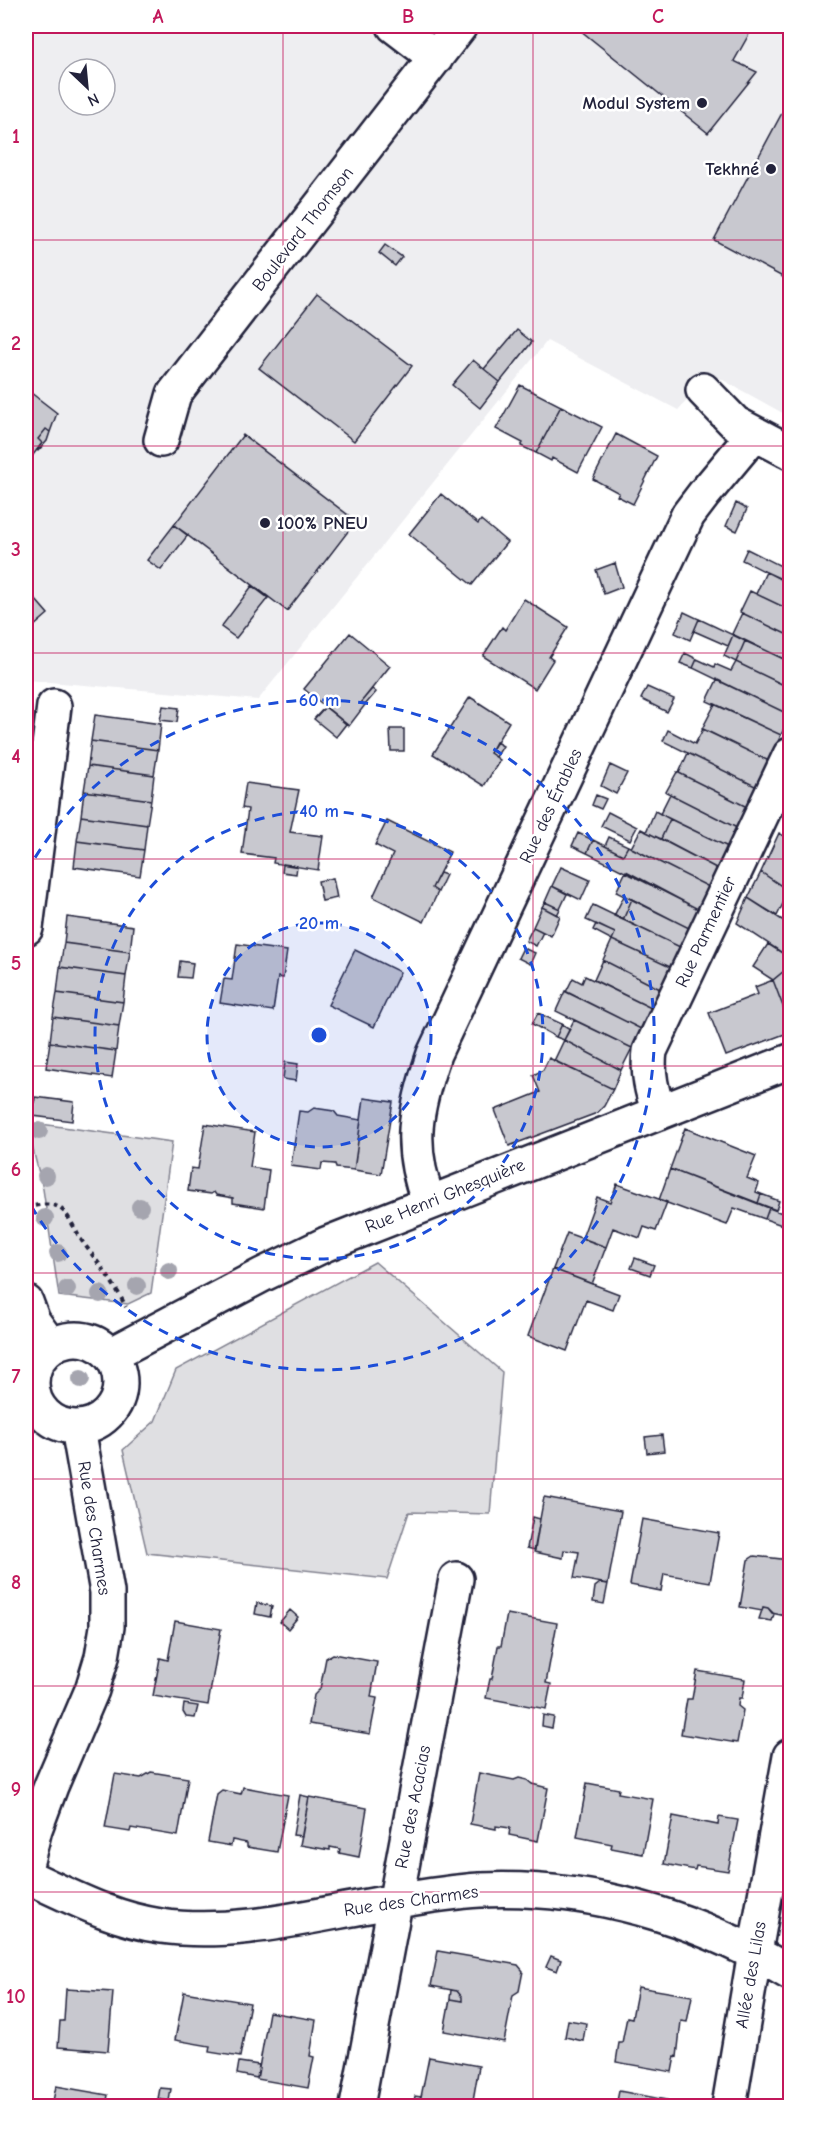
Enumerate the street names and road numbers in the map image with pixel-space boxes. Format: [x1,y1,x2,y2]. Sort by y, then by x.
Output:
street label: Boulevard Thomson [248,163,358,295]
street label: Rue des Érables [514,745,587,867]
street label: Rue Parmentier [671,872,741,991]
street label: Rue Henri Ghesquière [362,1154,528,1238]
street label: Rue des Charmes [73,1459,115,1597]
street label: Rue des Acacias [391,1744,435,1870]
street label: Rue des Charmes [342,1881,480,1921]
street label: Allée des Lilas [731,1920,771,2030]

